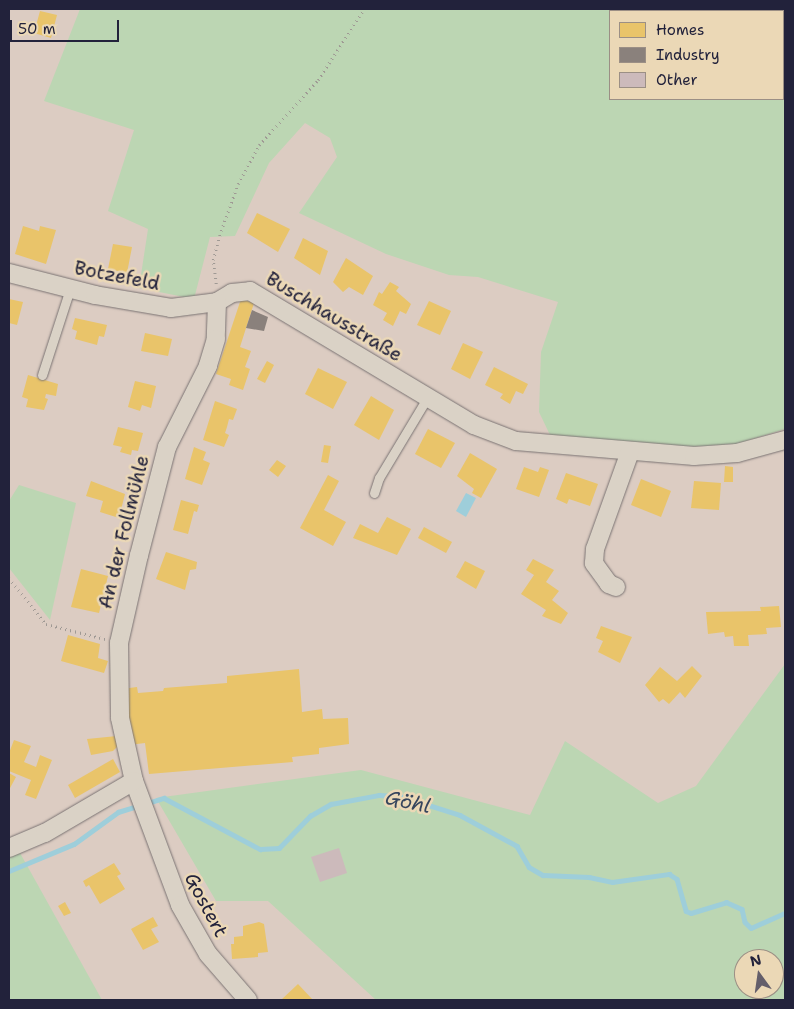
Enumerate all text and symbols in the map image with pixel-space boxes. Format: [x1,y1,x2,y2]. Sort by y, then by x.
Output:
scale bar [12,10,121,42]
legend [609,10,784,100]
text: 50 m [18,19,56,39]
text: Homes [656,20,704,40]
text: Industry [656,45,720,65]
text: Other [656,70,698,90]
street label: Botzefeld [72,257,162,295]
street label: Buschhausstraße [262,267,406,367]
street label: An der Follmühle [94,453,154,611]
water label: Göhl [383,786,433,818]
street label: Gostert [180,869,232,941]
north arrow [734,949,784,999]
text: N [748,950,763,970]

